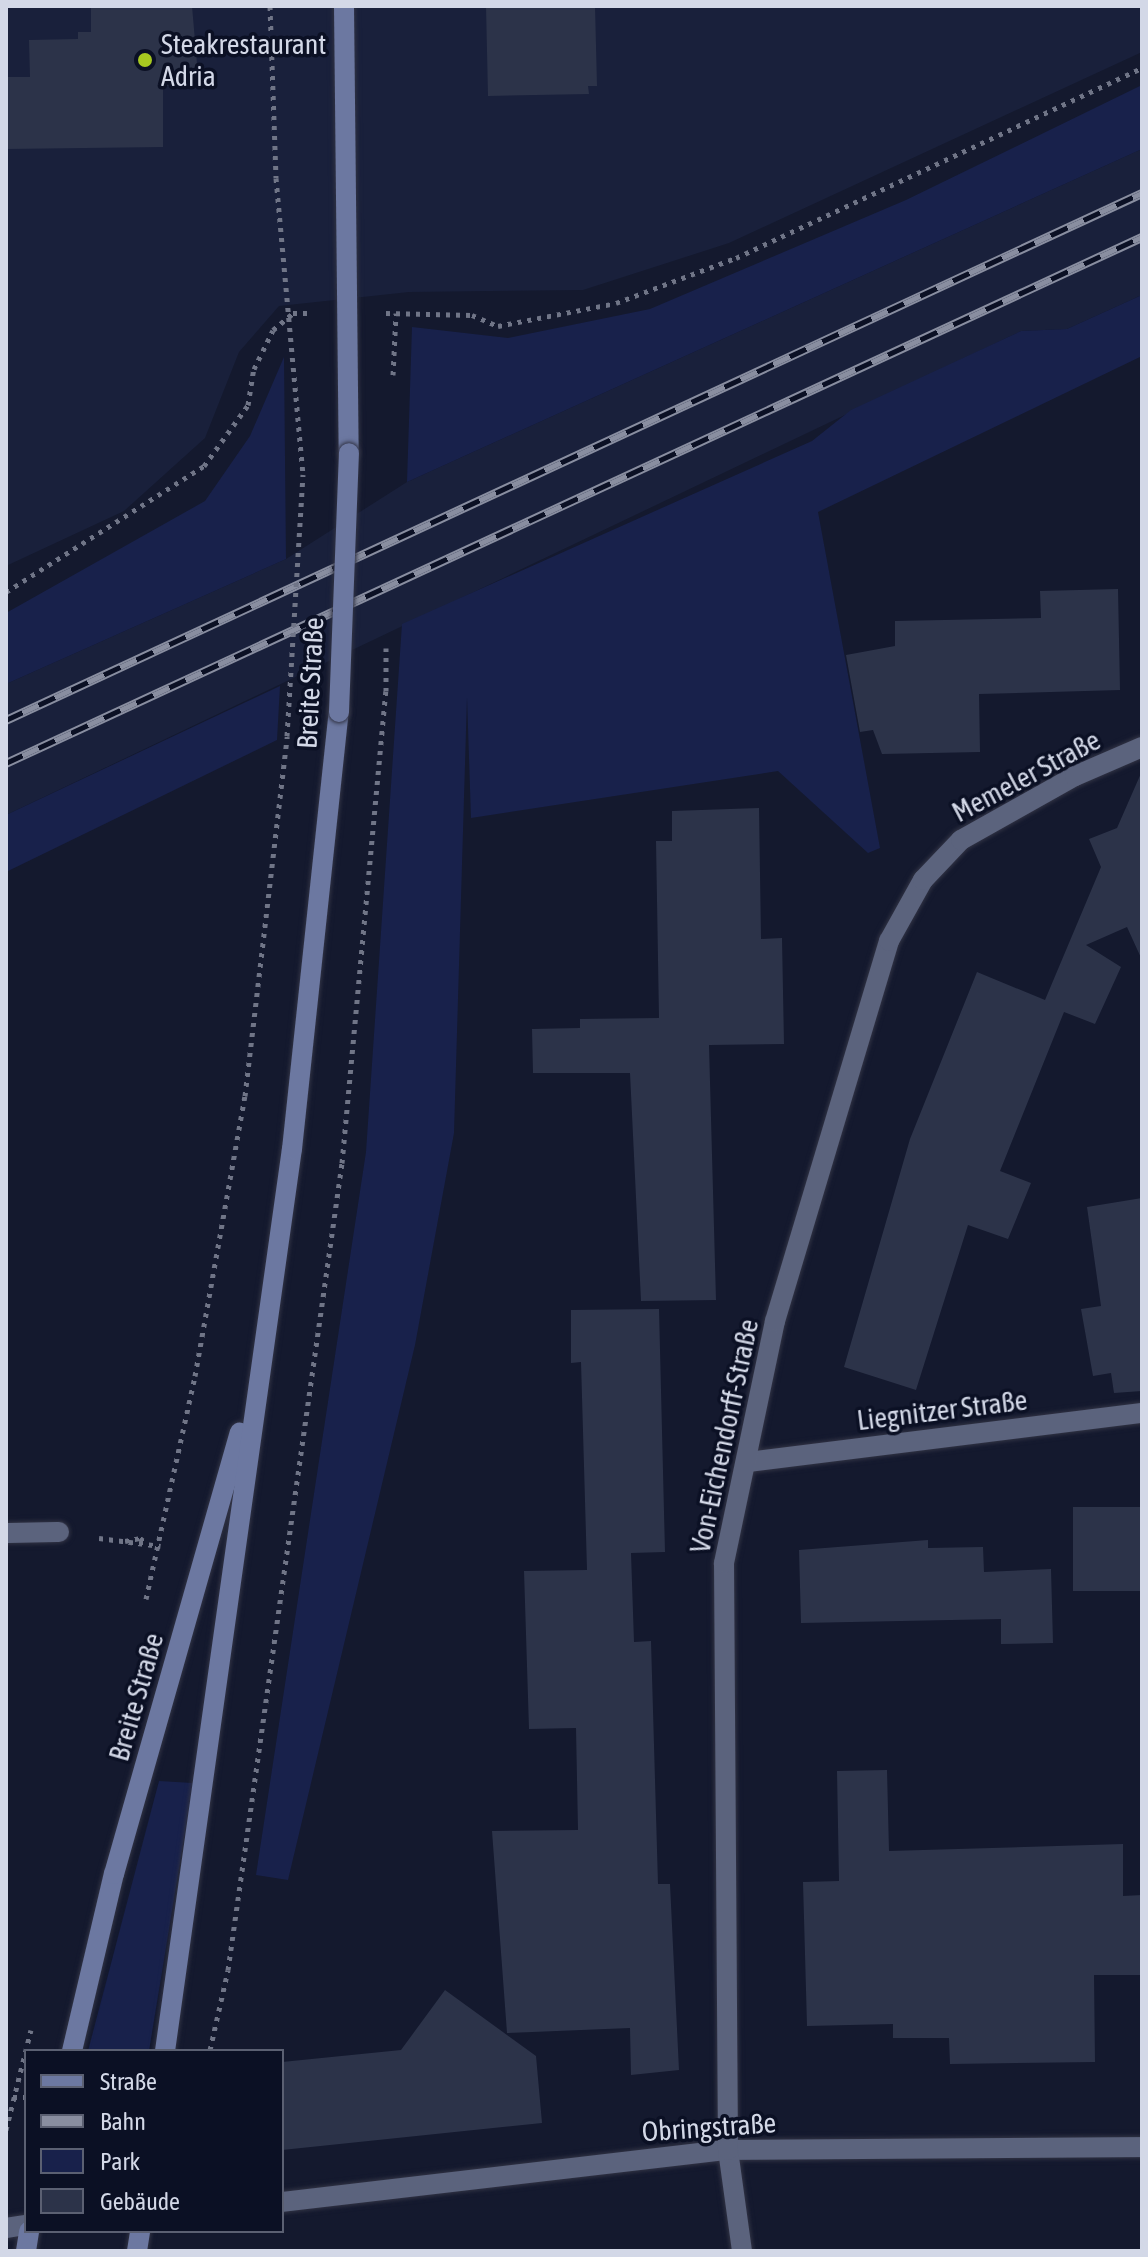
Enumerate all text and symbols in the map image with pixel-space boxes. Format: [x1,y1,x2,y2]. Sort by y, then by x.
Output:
place label: Steakrestaurant Adria [161,27,326,93]
marker: Steakrestaurant Adria [136,51,154,69]
street label: Breite Straße [290,616,330,750]
street label: Memeler Straße [946,723,1106,829]
street label: Von-Eichendorff-Straße [683,1316,765,1556]
street label: Liegnitzer Straße [855,1383,1029,1437]
street label: Breite Straße [102,1629,170,1765]
legend [24,2049,284,2233]
text: Straße [100,2068,157,2095]
street label: Obringstraße [641,2106,777,2148]
text: Bahn [100,2108,146,2135]
text: Park [100,2148,140,2175]
text: Gebäude [100,2188,180,2215]

